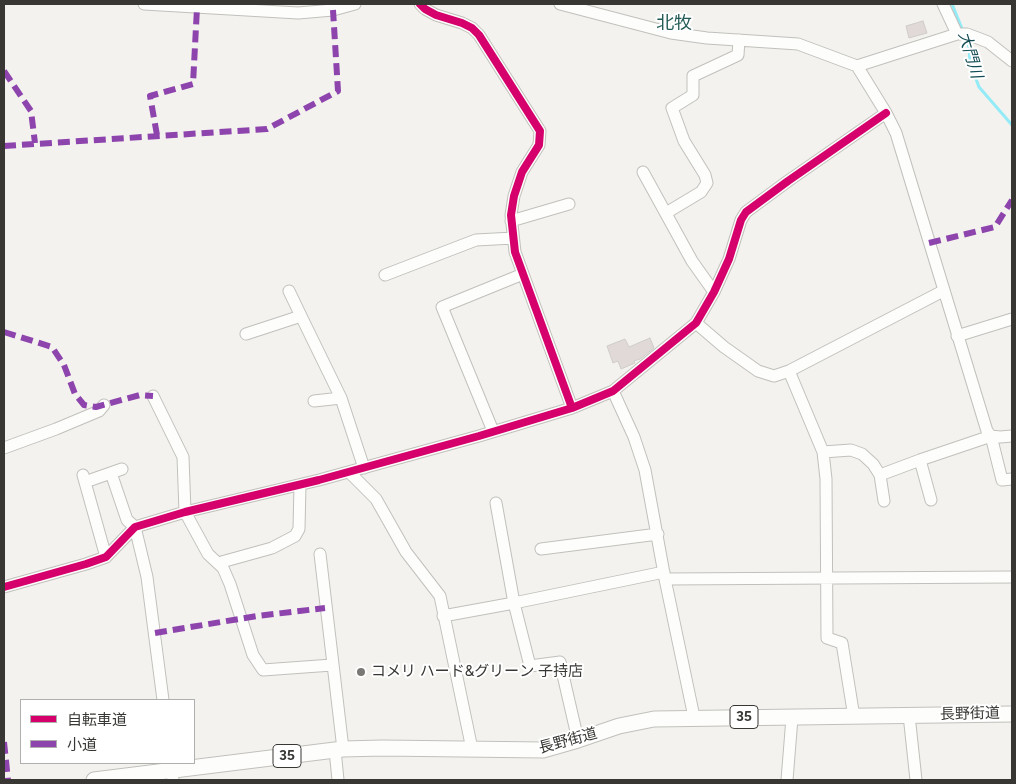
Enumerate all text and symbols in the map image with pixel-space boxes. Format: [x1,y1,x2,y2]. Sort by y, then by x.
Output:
district label: 北牧 [656,13,692,35]
water label: 大門川 [954,29,986,81]
place label: コメリ ハード&グリーン 子持店 [371,663,583,681]
marker: コメリ ハード&グリーン 子持店 [355,666,367,678]
legend [20,699,195,764]
street label: 長野街道 [940,704,1000,724]
road number: 35 [730,706,758,729]
text: 自転車道 [67,711,127,729]
street label: 長野街道 [537,725,599,757]
text: 小道 [67,736,97,754]
road number: 35 [273,744,301,768]

